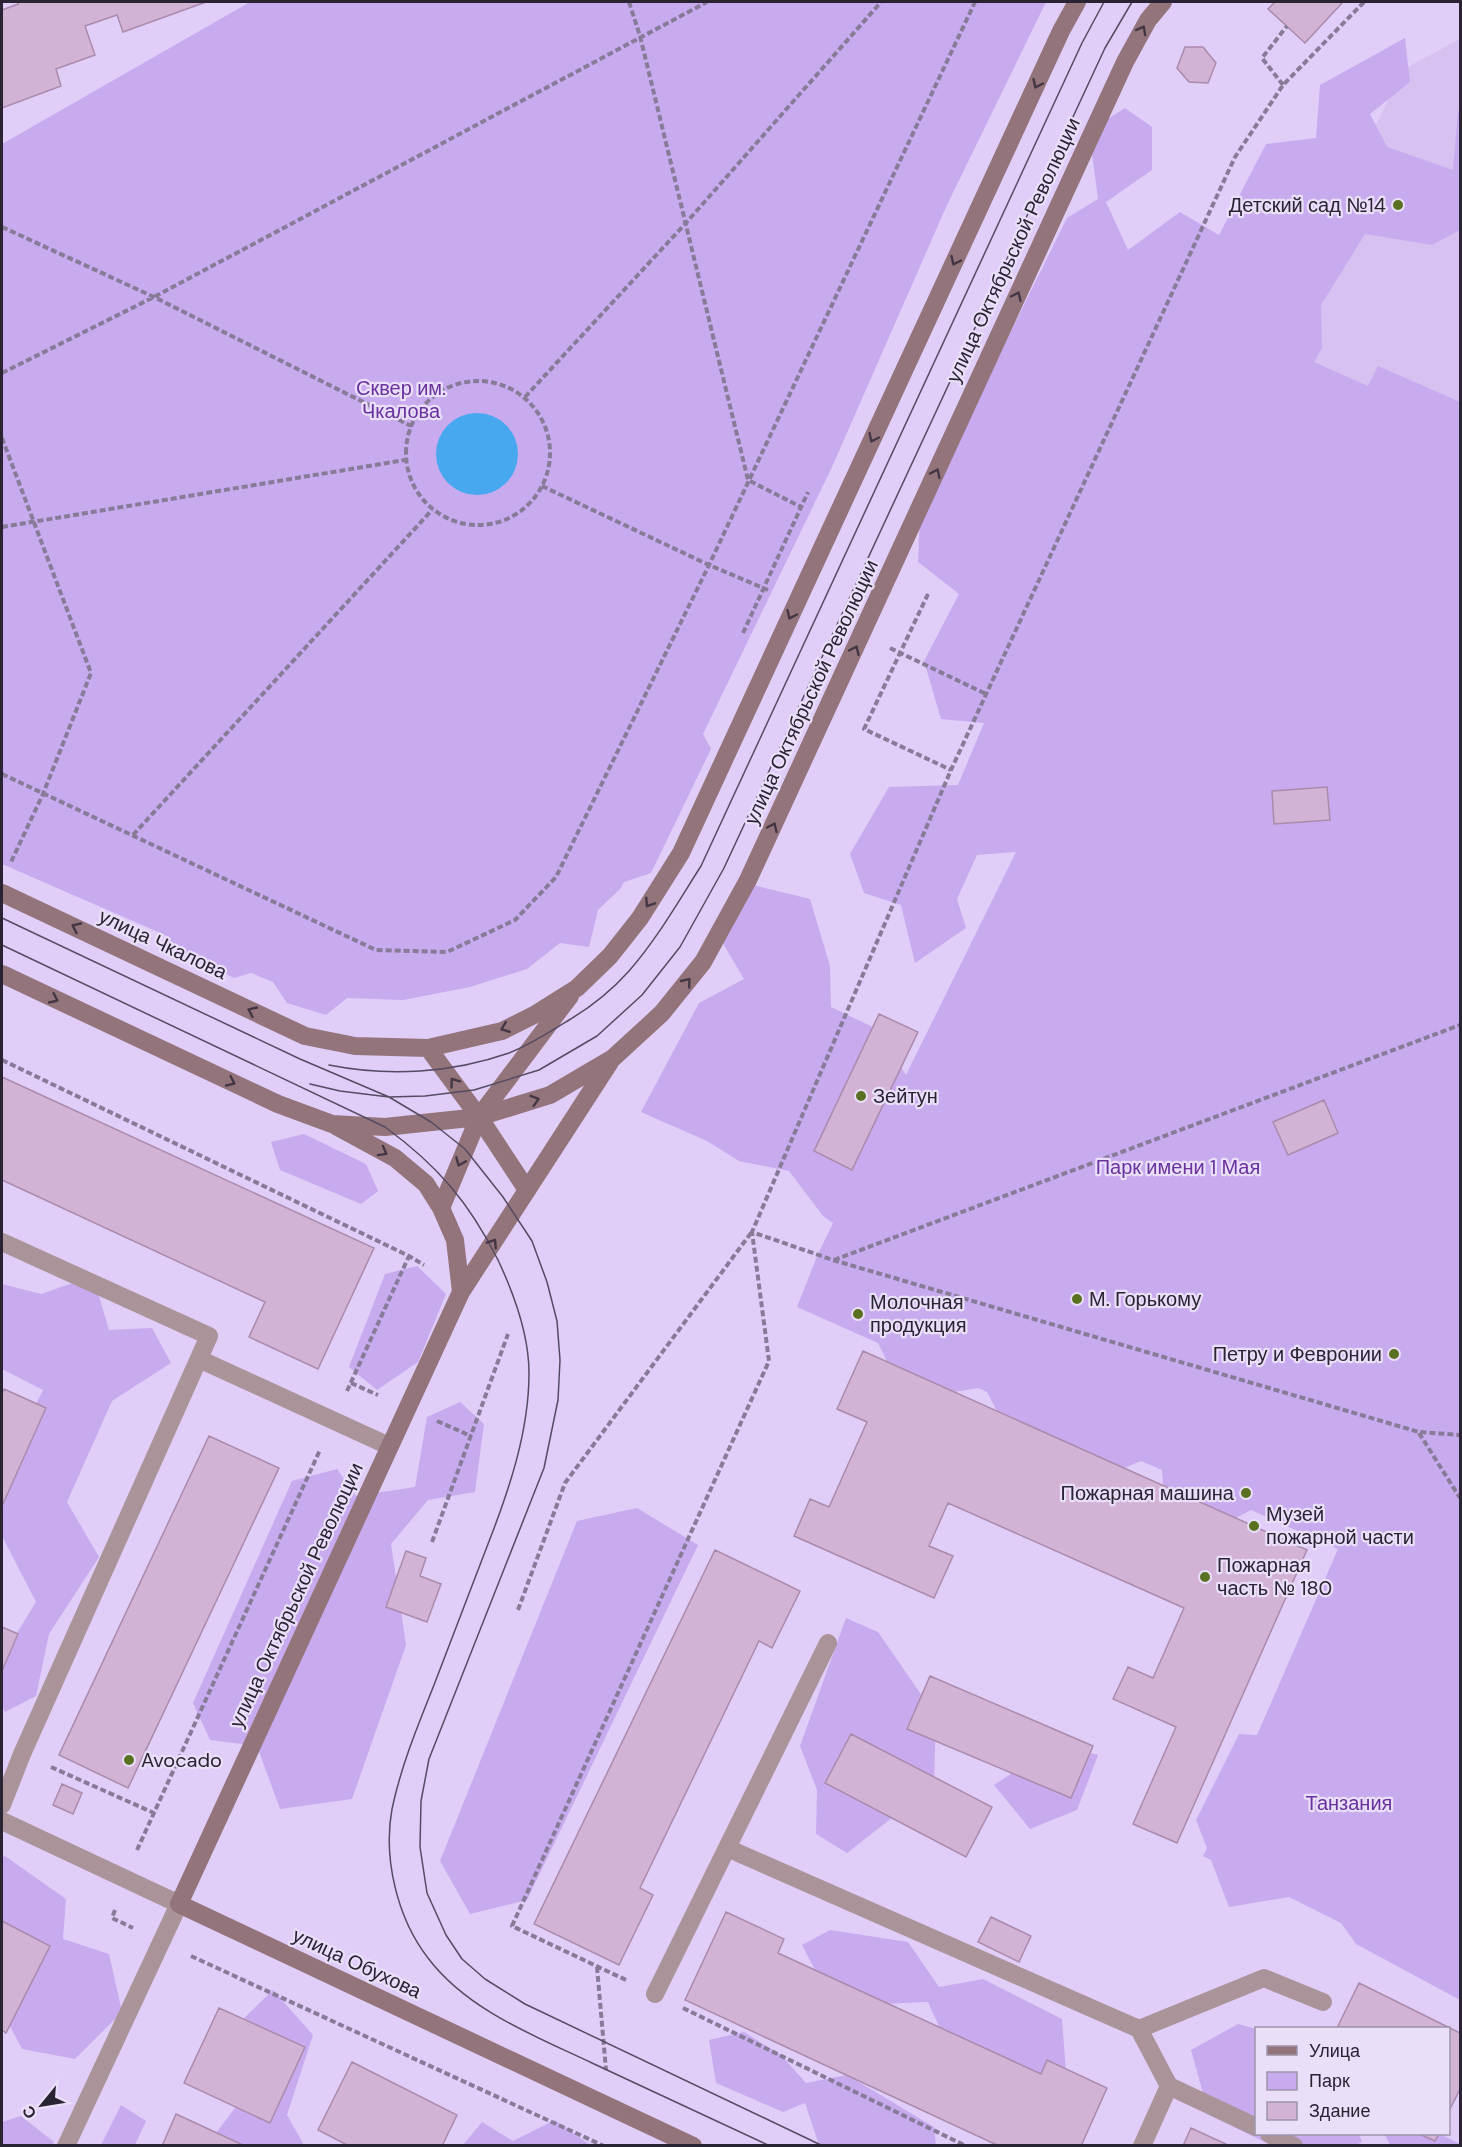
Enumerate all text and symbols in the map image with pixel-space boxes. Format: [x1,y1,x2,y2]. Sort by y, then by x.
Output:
one-way arrow [1135,26,1146,37]
one-way arrow [1032,78,1044,89]
street label: улица Октябрьской Революции [940,113,1086,387]
place label: Детский сад №14 [1229,192,1386,218]
marker: Детский сад №14 [1391,198,1405,212]
one-way arrow [950,255,962,266]
one-way arrow [1010,291,1022,302]
park label: Сквер им. Чкалова [356,375,446,424]
one-way arrow [868,432,880,443]
one-way arrow [929,468,941,479]
street label: улица Октябрьской Революции [738,555,884,829]
one-way arrow [786,609,798,620]
one-way arrow [847,646,859,657]
one-way arrow [765,822,777,833]
one-way arrow [645,897,657,907]
street label: улица Чкалова [95,903,232,985]
one-way arrow [71,923,82,935]
one-way arrow [680,978,691,989]
one-way arrow [48,992,59,1004]
one-way arrow [247,1006,258,1018]
one-way arrow [500,1021,511,1033]
one-way arrow [225,1074,236,1086]
one-way arrow [450,1078,461,1089]
place label: Зейтун [873,1083,938,1109]
marker: Зейтун [854,1089,868,1103]
one-way arrow [530,1095,540,1107]
one-way arrow [377,1145,388,1156]
park label: Парк имени 1 Мая [1096,1154,1260,1180]
one-way arrow [455,1156,467,1167]
one-way arrow [486,1239,497,1250]
place label: М. Горькому [1089,1286,1201,1312]
place label: Молочная продукция [870,1289,967,1338]
marker: М. Горькому [1070,1292,1084,1306]
marker: Молочная продукция [851,1307,865,1321]
place label: Петру и Февронии [1213,1341,1382,1367]
marker: Петру и Февронии [1387,1347,1401,1361]
street label: улица Октябрьской Революции [223,1458,369,1732]
place label: Пожарная машина [1061,1480,1235,1506]
marker: Пожарная машина [1239,1486,1253,1500]
place label: Музей пожарной части [1266,1501,1414,1550]
marker: Музей пожарной части [1247,1519,1261,1533]
place label: Пожарная часть № 180 [1217,1552,1332,1601]
marker: Пожарная часть № 180 [1198,1570,1212,1584]
place label: Avocado [141,1747,222,1773]
marker: Avocado [122,1753,136,1767]
park label: Танзания [1306,1790,1392,1816]
street label: улица Обухова [288,1922,426,2005]
legend [1255,2027,1450,2135]
text: Улица [1309,2039,1361,2063]
text: Парк [1309,2069,1350,2093]
north arrow [12,2075,72,2135]
text: Здание [1309,2099,1370,2123]
text: С [17,2102,41,2123]

